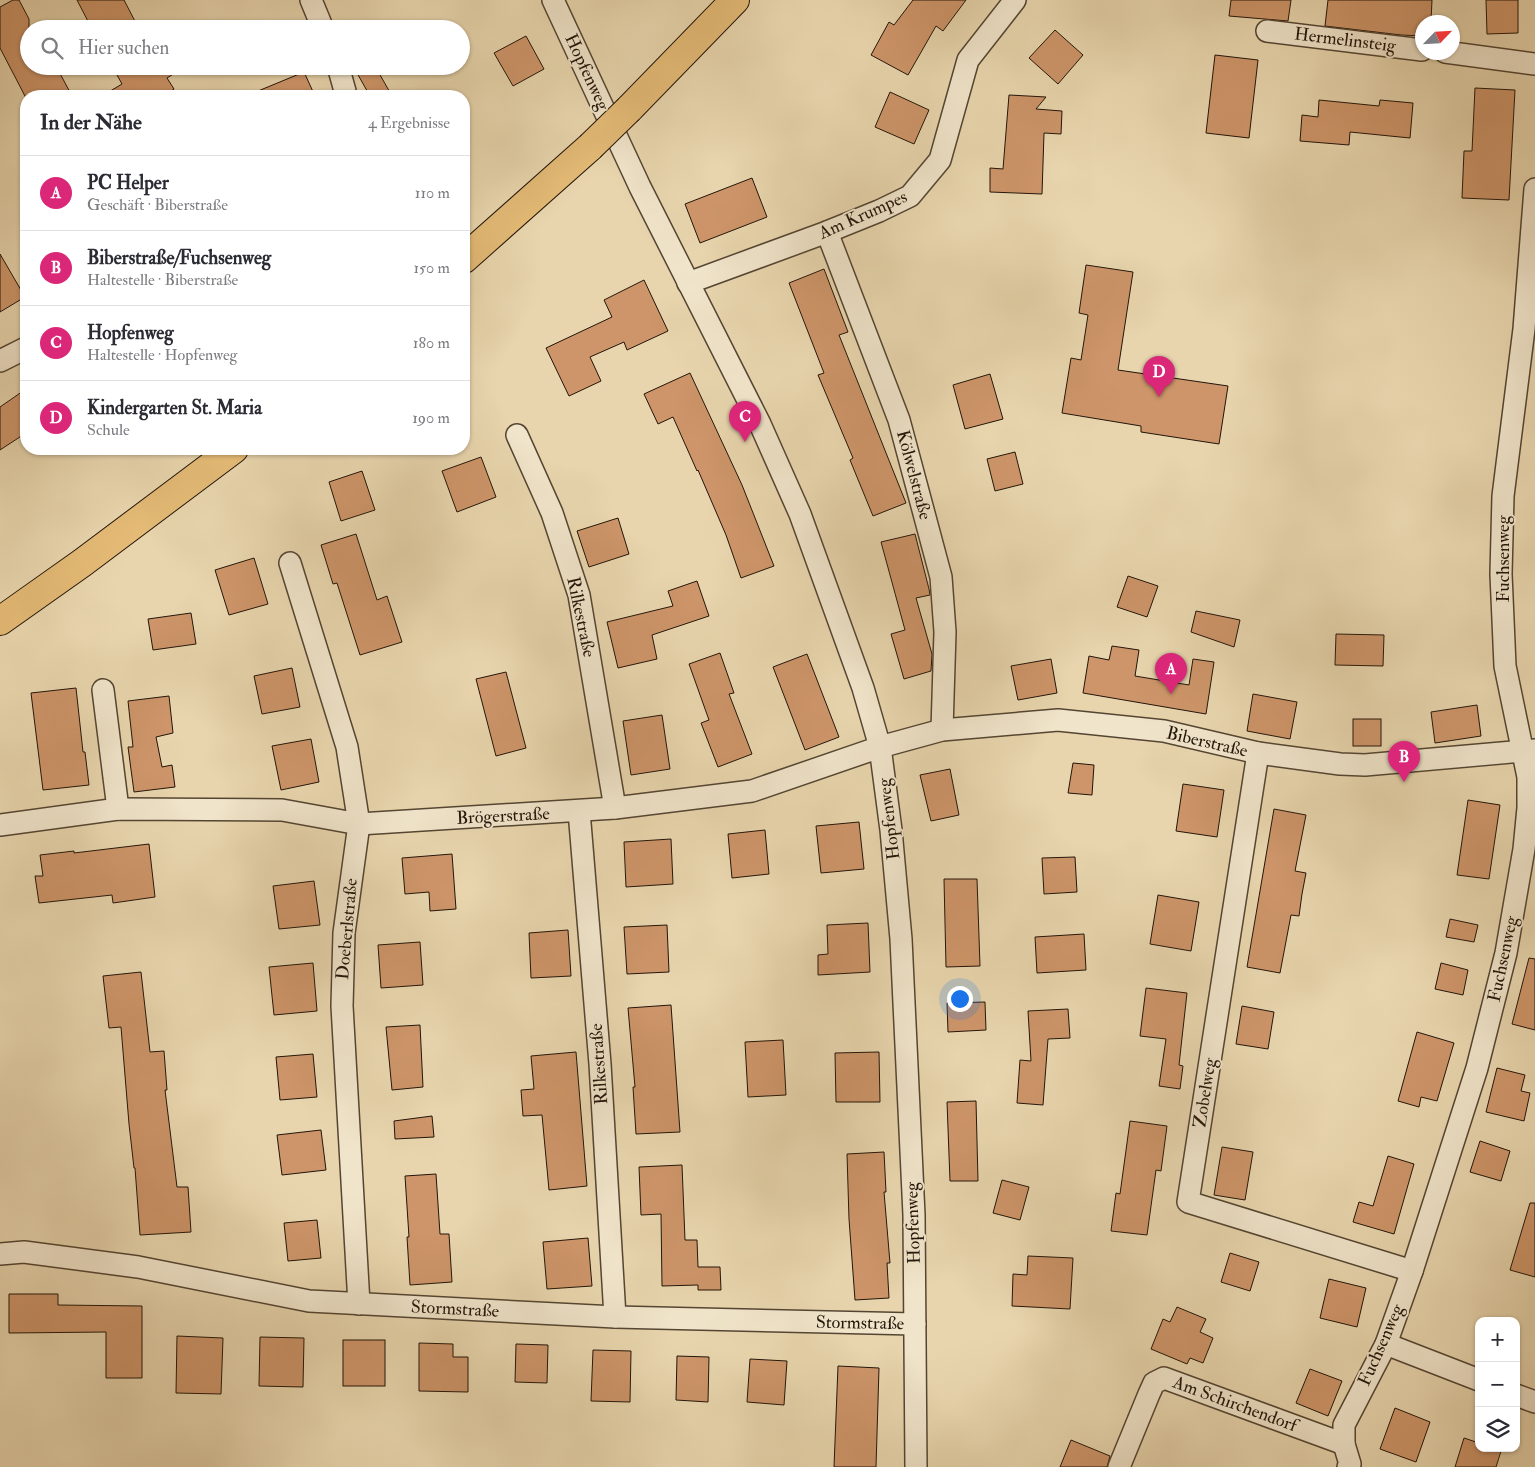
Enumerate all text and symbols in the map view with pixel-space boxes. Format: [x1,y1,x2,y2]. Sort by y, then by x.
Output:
north arrow [1415,15,1460,60]
search box [20,20,470,75]
street label: Hermelinsteig [1293,22,1398,58]
street label: Hopfenweg [559,30,615,115]
icon: search [38,34,66,62]
text: Hier suchen [78,36,169,60]
text: In der Nähe [40,109,142,136]
text: 4 Ergebnisse [368,113,450,133]
text: PC Helper [87,171,169,195]
text: A [51,183,61,203]
text: 110 m [415,183,450,203]
street label: Am Krumpes [814,185,911,245]
text: Geschäft · Biberstraße [87,195,228,215]
text: Biberstraße/Fuchsenweg [87,246,271,270]
text: B [51,258,61,278]
text: 150 m [413,258,450,278]
text: Haltestelle · Biberstraße [87,270,238,290]
text: Hopfenweg [87,321,174,345]
text: C [50,333,62,353]
text: 180 m [413,333,450,353]
text: Haltestelle · Hopfenweg [87,345,237,365]
pin: D [1143,356,1175,397]
text: Kindergarten St. Maria [87,396,262,420]
pin: C [729,401,761,442]
text: D [49,408,63,428]
text: 190 m [412,408,450,428]
text: Schule [87,420,130,440]
street label: Kölwelstraße [891,428,937,523]
street label: Fuchsenweg [1492,514,1515,603]
street label: Rilkestraße [561,575,601,660]
pin: A [1155,653,1187,694]
street label: Biberstraße [1164,721,1250,763]
pin: B [1388,741,1420,782]
street label: Hopfenweg [872,776,905,861]
street label: Brögerstraße [456,802,551,830]
street label: Doeberlstraße [331,877,363,981]
street label: Fuchsenweg [1483,913,1524,1004]
your location [947,986,973,1012]
street label: Rilkestraße [585,1022,613,1105]
street label: Zobelweg [1188,1055,1222,1130]
street label: Hopfenweg [900,1181,926,1264]
street label: Stormstraße [410,1295,500,1323]
street label: Fuchsenweg [1353,1300,1410,1389]
street label: Stormstraße [816,1311,905,1335]
map controls [1475,1317,1520,1452]
button: + [1475,1317,1520,1362]
button: − [1475,1362,1520,1407]
street label: Am Schirchendorf [1169,1370,1303,1438]
button: layers [1475,1407,1520,1452]

